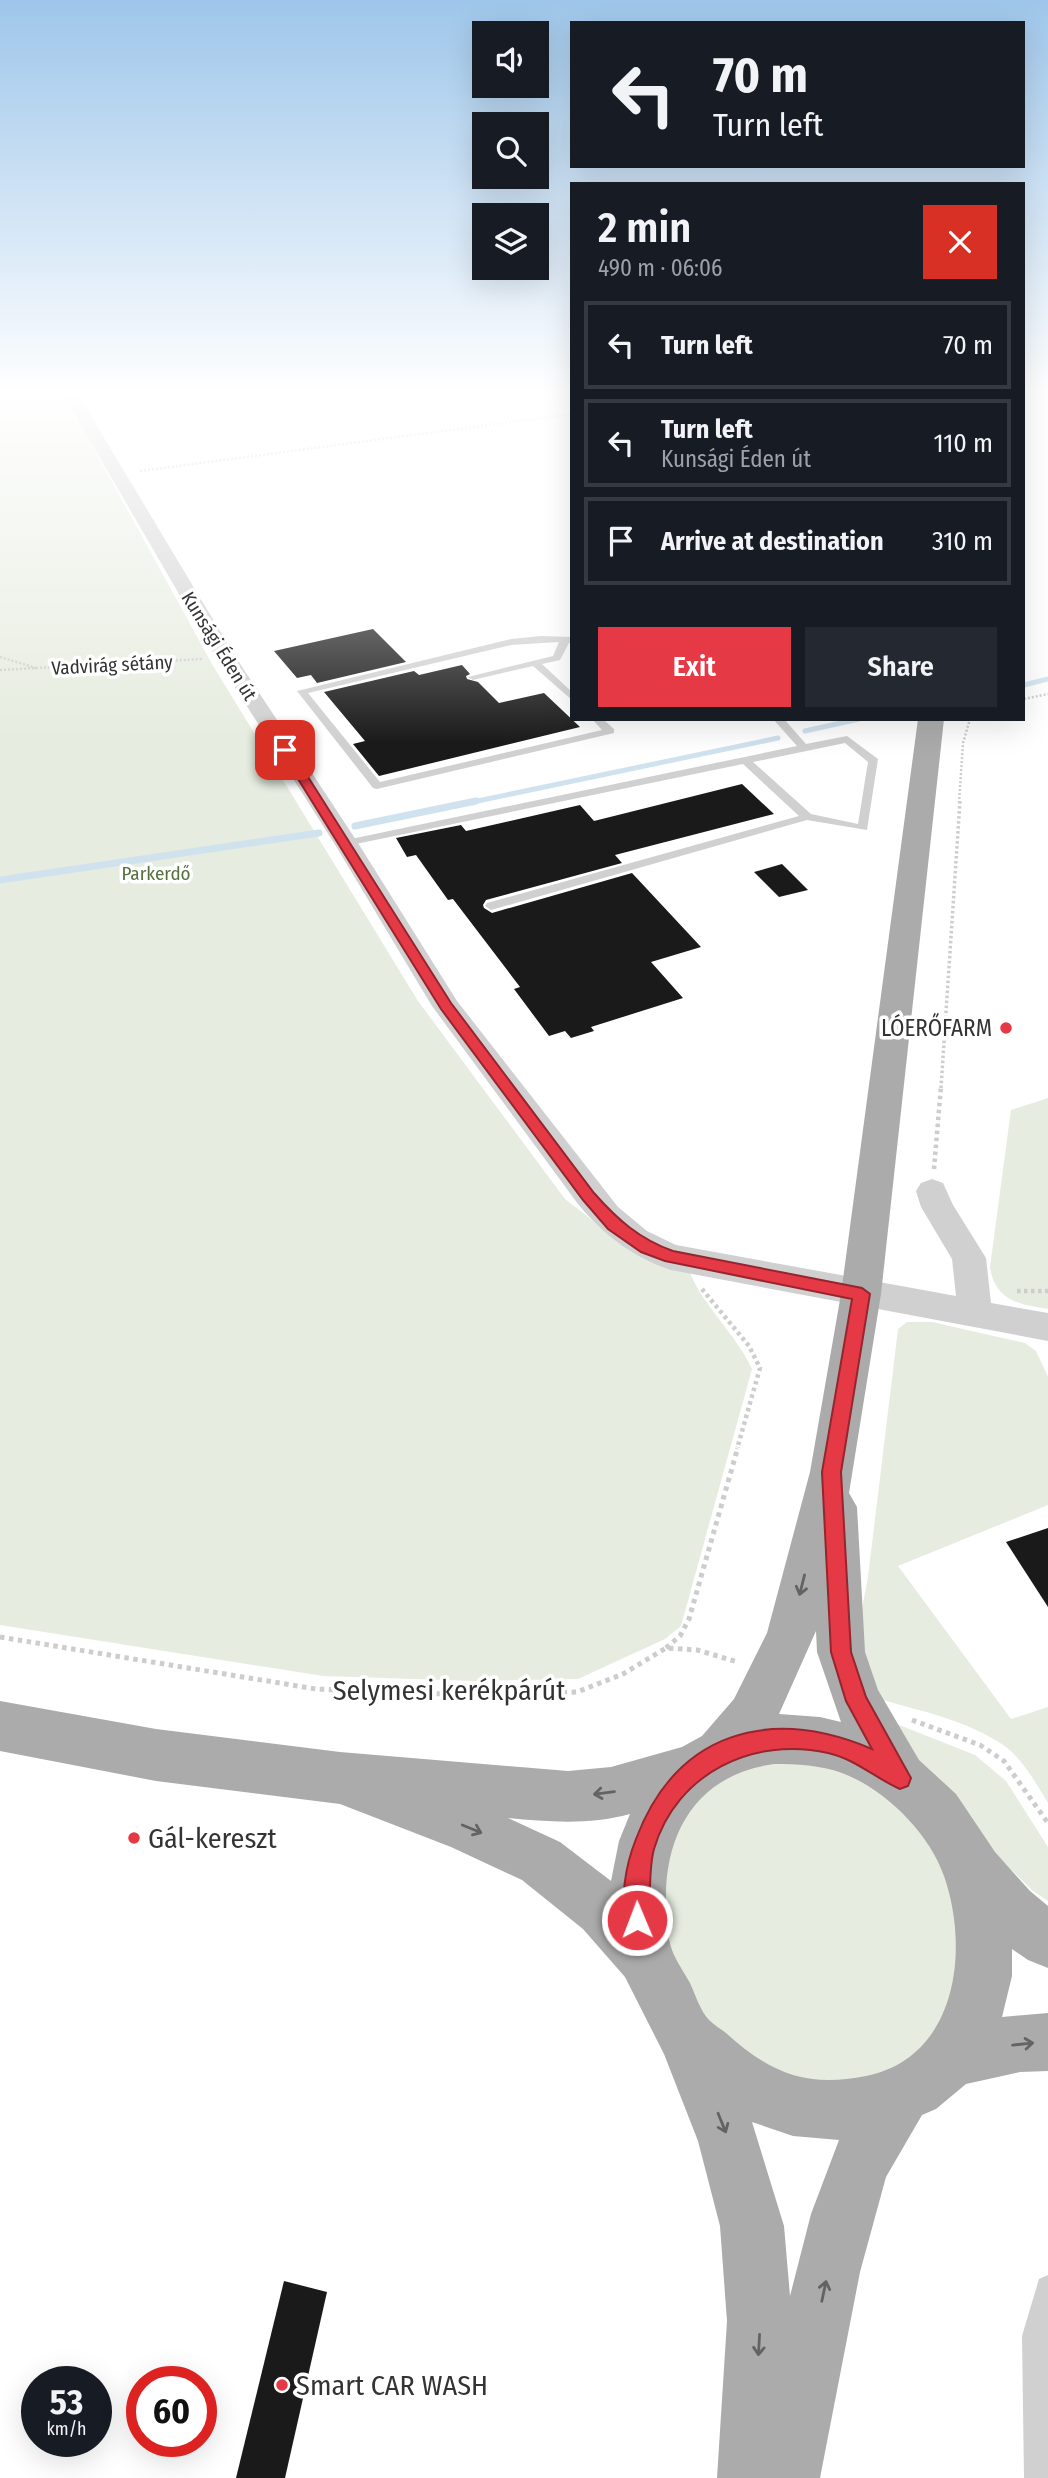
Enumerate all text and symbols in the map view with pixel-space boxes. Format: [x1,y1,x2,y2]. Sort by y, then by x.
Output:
map controls [472,21,549,280]
button: sound [472,21,549,98]
text: 70 m [713,46,808,105]
icon: left [598,49,689,140]
text: Turn left [713,106,823,144]
button: search [472,112,549,189]
button: layers [472,203,549,280]
text: 2 min [598,203,691,253]
button: close [923,205,997,279]
text: 490 m · 06:06 [598,254,722,282]
icon: left [602,326,640,364]
text: Turn left [661,330,753,361]
text: 70 m [943,330,993,361]
text: Turn left [661,414,753,445]
icon: left [602,424,640,462]
text: 110 m [933,428,993,459]
text: Kunsági Éden út [661,445,811,473]
icon: arrive [602,522,640,560]
text: Arrive at destination [661,526,884,557]
text: 310 m [932,526,993,557]
street label: Kunsági Éden út [176,587,262,705]
button: Exit [598,627,791,707]
button: Share [805,627,997,707]
street label: Vadvirág sétány [51,650,174,680]
pin [255,720,315,780]
icon: arrive [266,731,304,769]
park label: Parkerdő [121,862,191,885]
place label: LÓERŐFARM [881,1012,992,1042]
marker: LÓERŐFARM [998,1020,1014,1036]
one-way arrow [795,1573,808,1596]
street label: Selymesi kerékpárút [333,1674,566,1707]
one-way arrow [593,1787,616,1800]
place label: Gál-kereszt [148,1822,277,1855]
one-way arrow [461,1823,483,1836]
marker: Gál-kereszt [126,1830,142,1846]
position arrow [600,1883,674,1957]
one-way arrow [1011,2037,1034,2050]
one-way arrow [716,2111,729,2133]
one-way arrow [817,2280,831,2303]
one-way arrow [752,2333,765,2356]
speed limit sign: 60 [126,2366,217,2457]
place label: Smart CAR WASH [296,2369,488,2402]
marker: Smart CAR WASH [274,2377,290,2393]
text: 53 [50,2381,83,2423]
text: km/h [46,2418,87,2440]

